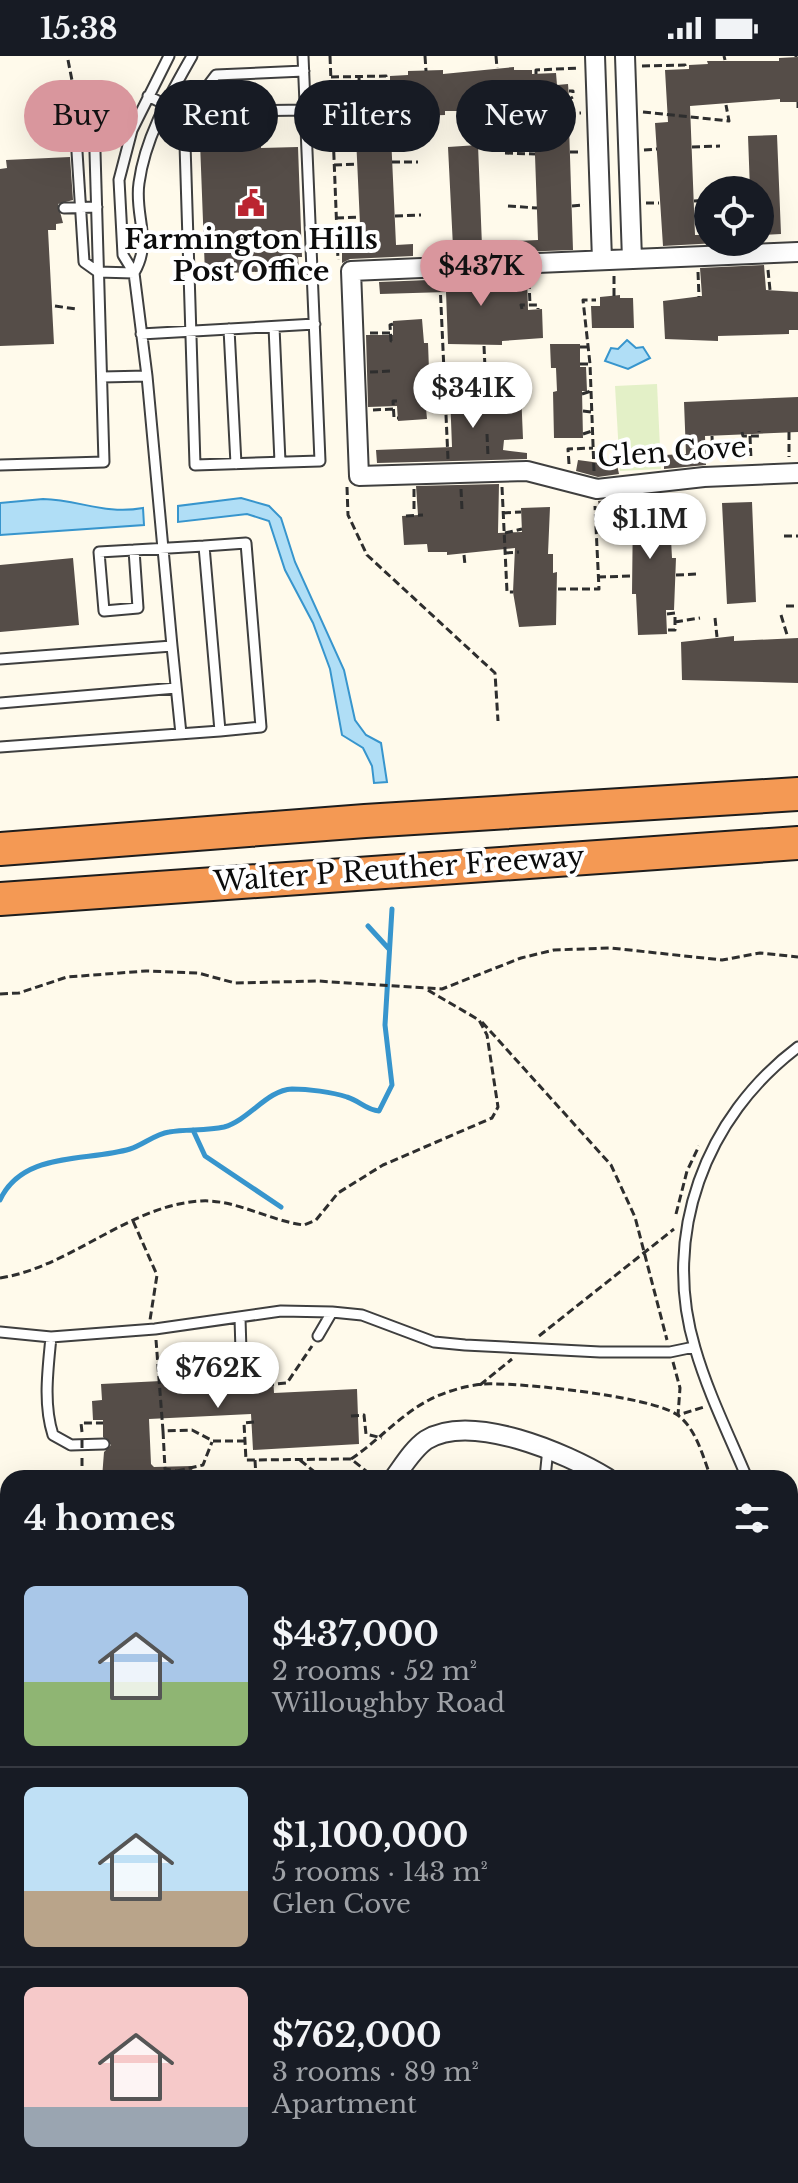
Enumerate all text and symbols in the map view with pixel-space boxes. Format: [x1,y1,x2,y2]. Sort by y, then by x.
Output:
text: 15:38 [40,10,118,47]
chip: Buy [24,80,138,152]
chip: Rent [154,80,278,152]
chip: Filters [294,80,440,152]
chip: New [456,80,576,152]
map controls [694,176,774,256]
button: locate [694,176,774,256]
public building icon: Farmington Hills Post Office [236,188,266,218]
place label: Farmington Hills Post Office [124,222,378,289]
pin: $437K [425,240,537,308]
text: $437K [438,250,524,282]
pin: $341K [417,362,529,430]
text: $341K [431,372,515,404]
street label: Glen Cove [596,429,748,475]
pin: $1.1M [594,493,706,561]
text: $1.1M [612,503,688,535]
street label: Walter P Reuther Freeway [211,839,586,899]
pin: $762K [162,1342,274,1410]
text: $762K [175,1352,261,1384]
icon: filters [730,1496,774,1540]
text: 4 homes [24,1497,176,1539]
text: $437,000 [272,1613,439,1655]
icon: home [88,1618,184,1714]
text: 2 rooms · 52 m² [272,1655,477,1687]
text: Willoughby Road [272,1687,505,1719]
text: $1,100,000 [272,1814,468,1856]
icon: home [88,1819,184,1915]
text: 5 rooms · 143 m² [272,1856,488,1888]
text: Glen Cove [272,1888,411,1920]
text: $762,000 [272,2014,442,2056]
icon: home [88,2019,184,2115]
text: 3 rooms · 89 m² [272,2056,479,2088]
text: Apartment [272,2088,417,2120]

